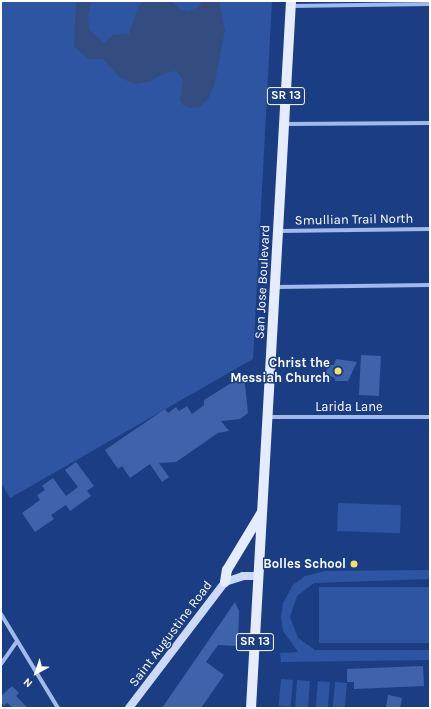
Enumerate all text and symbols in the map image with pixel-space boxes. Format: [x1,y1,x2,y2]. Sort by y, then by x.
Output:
road number: SR 13 [266,86,306,106]
street label: Smullian Trail North [295,211,413,229]
street label: San Jose Boulevard [252,224,274,340]
place label: Christ the Messiah Church [230,356,330,387]
marker: Christ the Messiah Church [333,366,343,376]
street label: Larida Lane [315,399,383,415]
place label: Bolles School [263,556,346,572]
marker: Bolles School [349,559,359,569]
street label: Saint Augustine Road [126,578,216,690]
road number: SR 13 [235,632,275,652]
north arrow [16,653,56,693]
text: N [21,675,35,690]

